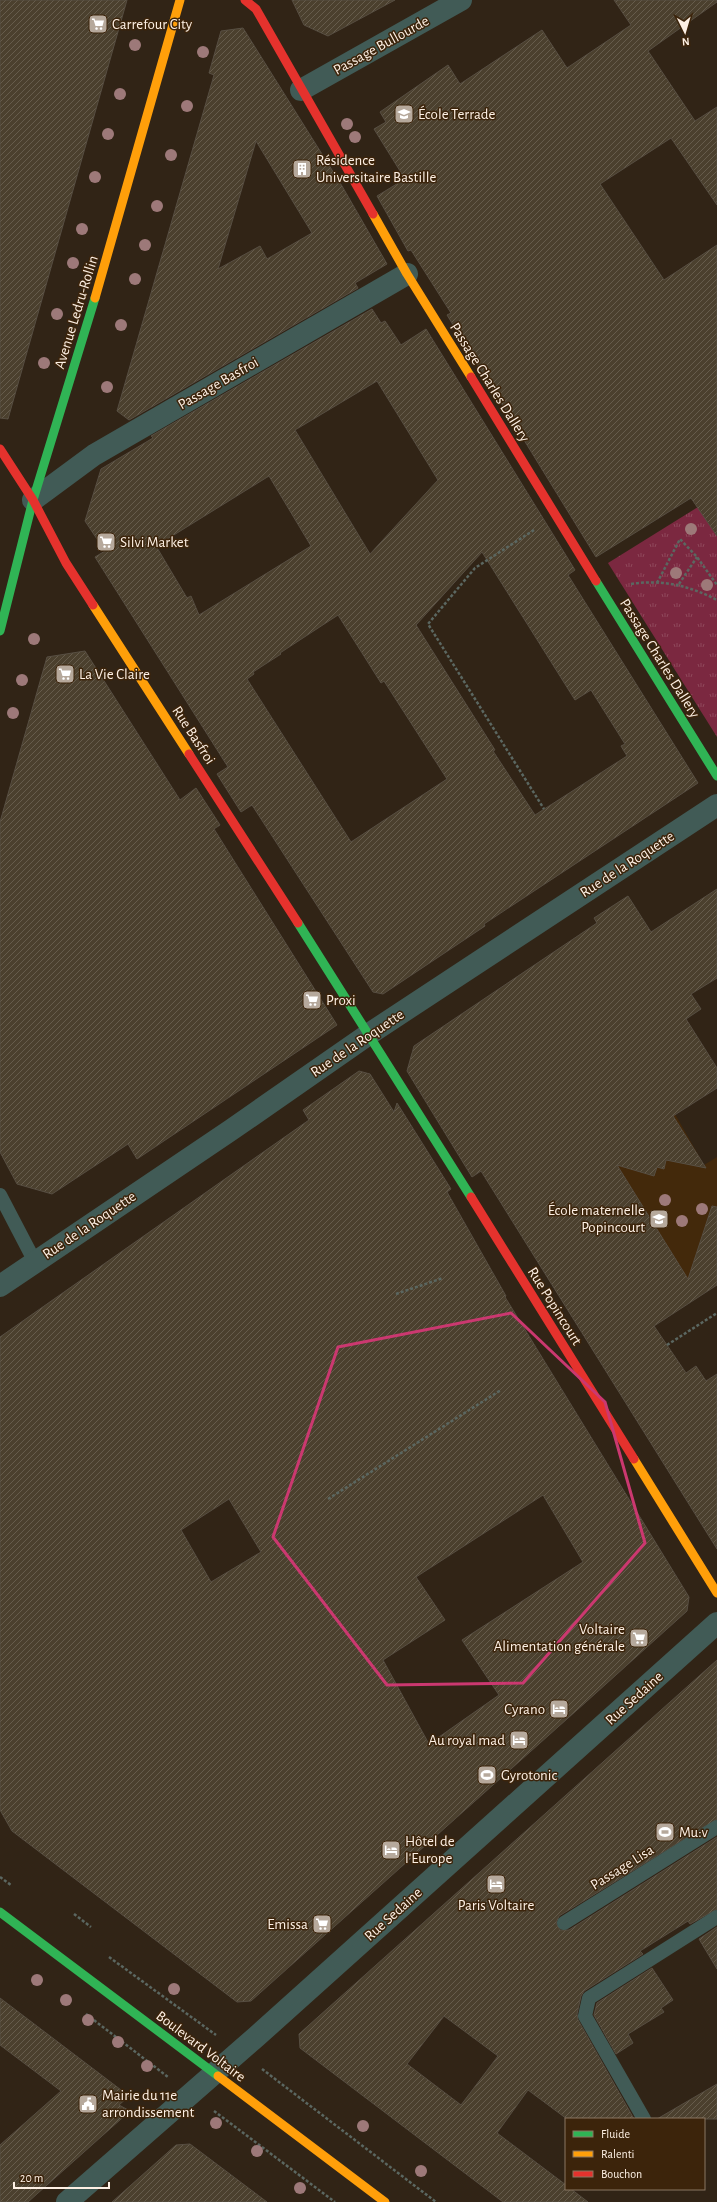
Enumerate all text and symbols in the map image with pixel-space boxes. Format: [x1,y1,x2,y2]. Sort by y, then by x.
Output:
north arrow [665,12,705,52]
supermarket icon: Carrefour City [87,13,109,35]
street label: Passage Bullourde [331,13,432,78]
place label: Carrefour City [112,17,193,32]
text: N [682,36,690,47]
school or university icon: École Terrade [393,103,415,125]
place label: École Terrade [418,105,496,122]
place label: Résidence Universitaire Bastille [316,153,436,185]
building icon: Résidence Universitaire Bastille [291,158,313,180]
street label: Avenue Ledru-Rollin [52,254,101,371]
street label: Passage Charles Dallery [447,320,533,445]
street label: Passage Basfroi [176,354,261,412]
supermarket icon: Silvi Market [95,531,117,553]
place label: Silvi Market [120,535,189,550]
street label: Passage Charles Dallery [617,596,703,721]
supermarket icon: La Vie Claire [54,663,76,685]
place label: La Vie Claire [79,667,150,682]
street label: Rue Basfroi [169,704,218,767]
street label: Rue de la Roquette [577,828,677,900]
supermarket icon: Proxi [301,989,323,1011]
place label: Proxi [326,993,356,1008]
street label: Rue de la Roquette [308,1007,407,1080]
street label: Rue de la Roquette [40,1189,139,1262]
place label: École maternelle Popincourt [548,1201,645,1235]
school or university icon: École maternelle Popincourt [648,1208,670,1230]
street label: Rue Popincourt [525,1265,585,1348]
place label: Voltaire Alimentation générale [494,1622,625,1654]
supermarket icon: Voltaire Alimentation générale [628,1627,650,1649]
street label: Rue Sedaine [603,1669,666,1728]
hotel icon: Cyrano [548,1698,570,1720]
place label: Cyrano [504,1702,545,1717]
hotel icon: Au royal mad [508,1729,530,1751]
place label: Au royal mad [429,1733,505,1748]
sports icon: Gyrotonic [476,1764,498,1786]
place label: Gyrotonic [501,1768,557,1783]
sports icon: Mu:v [654,1821,676,1843]
place label: Mu:v [679,1825,709,1840]
place label: Hôtel de l'Europe [405,1834,455,1866]
hotel icon: Hôtel de l'Europe [380,1839,402,1861]
street label: Passage Lisa [588,1842,657,1893]
hotel icon: Paris Voltaire [485,1873,507,1895]
street label: Rue Sedaine [362,1885,425,1944]
place label: Paris Voltaire [458,1898,534,1913]
supermarket icon: Emissa [311,1913,333,1935]
place label: Emissa [267,1917,308,1932]
street label: Boulevard Voltaire [153,2008,248,2085]
place label: Mairie du 11e arrondissement [102,2088,194,2120]
public building icon: Mairie du 11e arrondissement [77,2093,99,2115]
legend [565,2118,705,2190]
text: Fluide [601,2128,630,2140]
text: Ralenti [601,2148,634,2160]
scale bar [14,2164,109,2190]
text: Bouchon [601,2168,642,2180]
text: 20 m [20,2172,43,2184]

